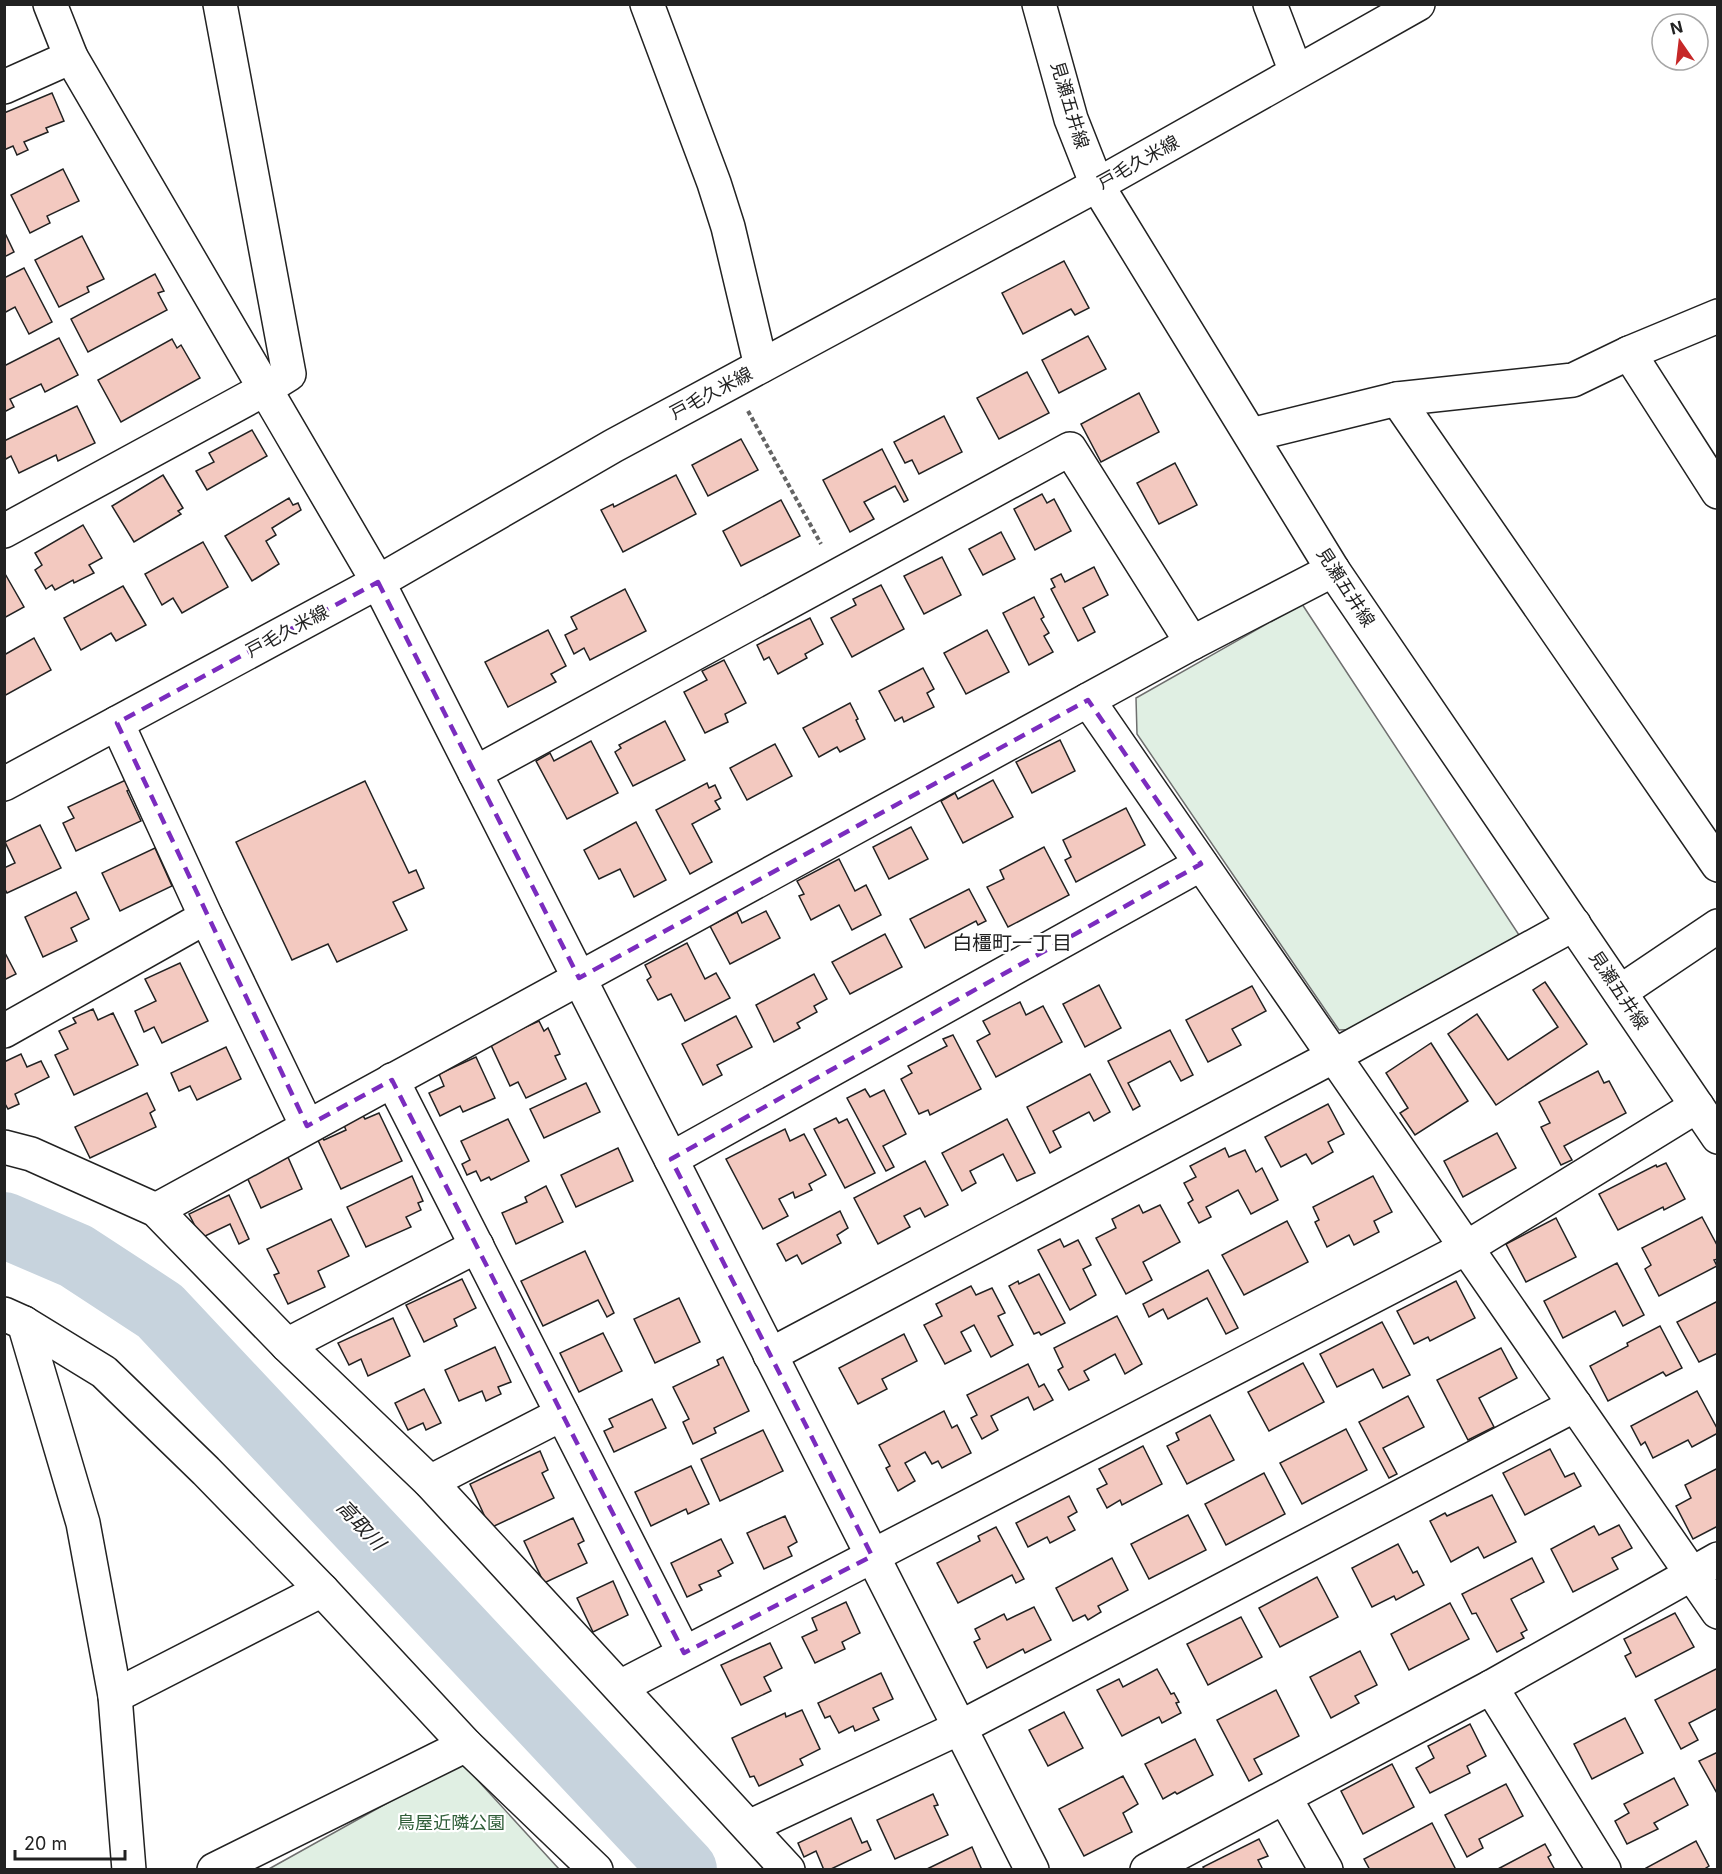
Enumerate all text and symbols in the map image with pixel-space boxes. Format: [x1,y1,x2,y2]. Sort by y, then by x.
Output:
north arrow [1650,12,1710,72]
text: N [1668,16,1685,39]
street label: 見瀬五井線 [1047,59,1093,151]
street label: 戸毛久米線 [1094,131,1182,193]
street label: 戸毛久米線 [666,363,756,423]
street label: 見瀬五井線 [1313,544,1379,630]
street label: 戸毛久米線 [242,601,332,661]
district label: 白橿町一丁目 [952,931,1072,955]
street label: 見瀬五井線 [1585,947,1653,1033]
water label: 高取川 [332,1495,392,1557]
park label: 鳥屋近隣公園 [397,1812,505,1833]
scale bar [15,1823,124,1861]
text: 20 m [24,1833,67,1854]

